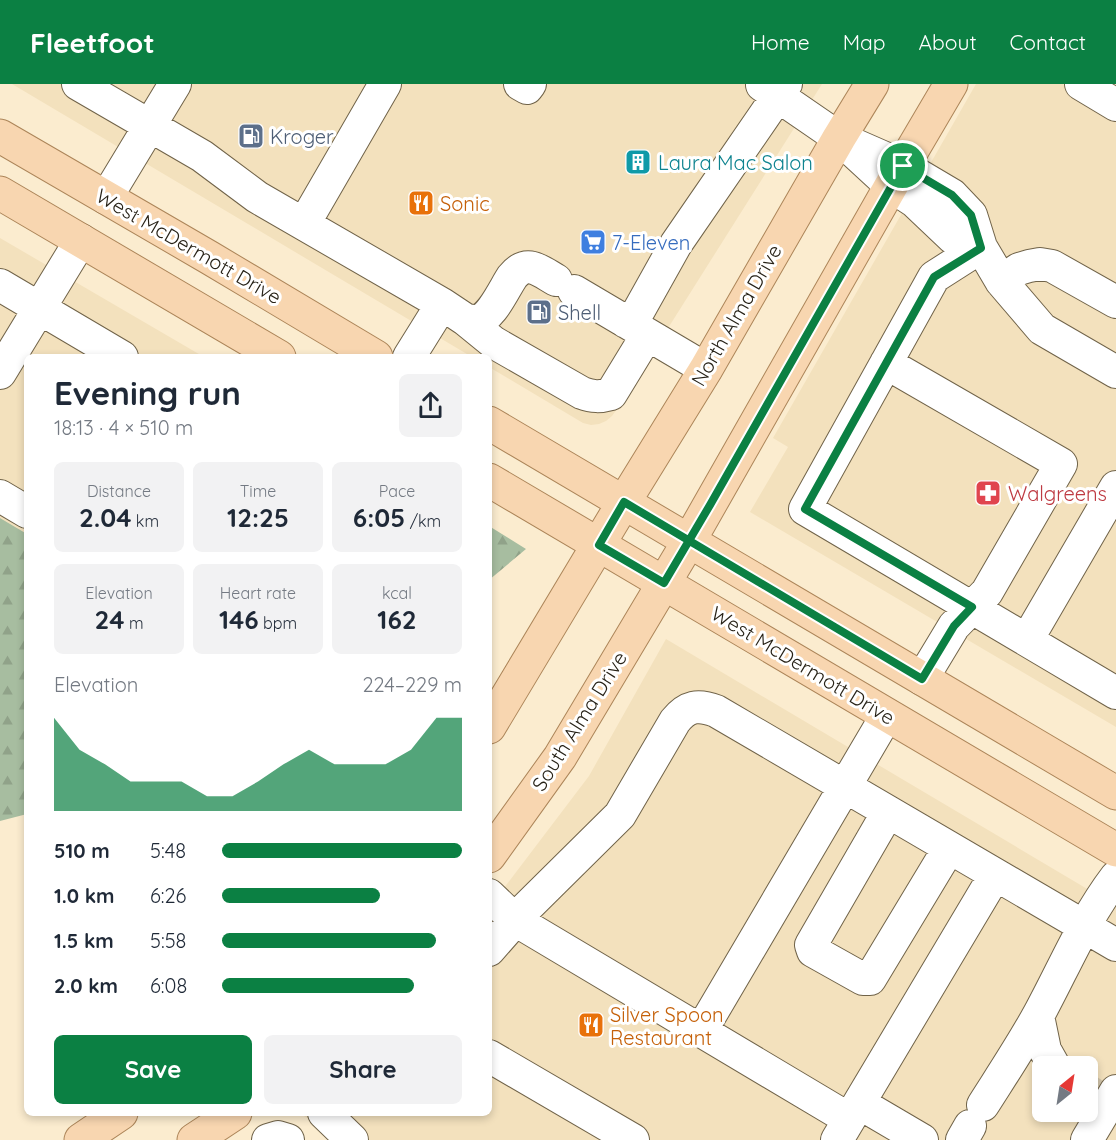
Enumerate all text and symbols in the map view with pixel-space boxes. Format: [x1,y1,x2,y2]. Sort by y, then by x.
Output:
text: Fleetfoot [30,25,155,60]
text: Home [751,29,810,55]
text: Map [843,29,886,55]
text: About [919,29,977,55]
text: Contact [1010,29,1086,55]
fuel station icon: Kroger [236,121,266,151]
place label: Kroger [270,124,334,149]
pin [877,140,928,191]
building icon: Laura Mac Salon [623,147,653,177]
icon: arrive [886,149,919,182]
place label: Laura Mac Salon [658,150,813,175]
street label: West McDermott Drive [92,183,286,309]
restaurant icon: Sonic [406,188,436,218]
place label: Sonic [440,191,490,216]
supermarket icon: 7-Eleven [578,227,608,257]
place label: 7-Eleven [612,230,690,255]
street label: North Alma Drive [685,240,787,390]
fuel station icon: Shell [524,297,554,327]
place label: Shell [558,300,601,325]
text: Evening run [54,372,241,413]
button: share [399,374,462,437]
text: 18:13 · 4 × 510 m [54,415,193,440]
pharmacy icon: Walgreens [973,478,1003,508]
text: Distance [87,481,151,501]
text: Time [240,481,276,501]
text: Pace [379,481,415,501]
place label: Walgreens [1008,481,1107,506]
text: 2.04 [79,501,132,534]
text: 12:25 [227,501,289,534]
text: 6:05 [353,501,405,534]
text: km [132,511,159,531]
text: /km [405,511,441,531]
text: Elevation [85,583,153,603]
text: Heart rate [220,583,296,603]
text: kcal [382,583,412,603]
street label: West McDermott Drive [707,600,899,730]
text: 24 [94,603,125,636]
text: 146 [219,603,259,636]
text: 162 [377,603,417,636]
text: m [125,613,144,633]
text: bpm [259,613,297,633]
street label: South Alma Drive [526,647,632,795]
text: Elevation [54,672,138,697]
text: 224–229 m [362,672,462,697]
text: 510 m [54,838,110,863]
text: 5:48 [150,838,186,863]
text: 1.0 km [54,883,114,908]
text: 6:26 [150,883,186,908]
text: 1.5 km [54,928,114,953]
text: 5:58 [150,928,186,953]
text: 2.0 km [54,973,118,998]
text: 6:08 [150,973,187,998]
place label: Silver Spoon Restaurant [610,1002,724,1050]
restaurant icon: Silver Spoon Restaurant [576,1010,606,1040]
button: Save [54,1035,252,1104]
button: Share [264,1035,462,1104]
north arrow [1032,1056,1098,1122]
map controls [1032,1056,1098,1122]

